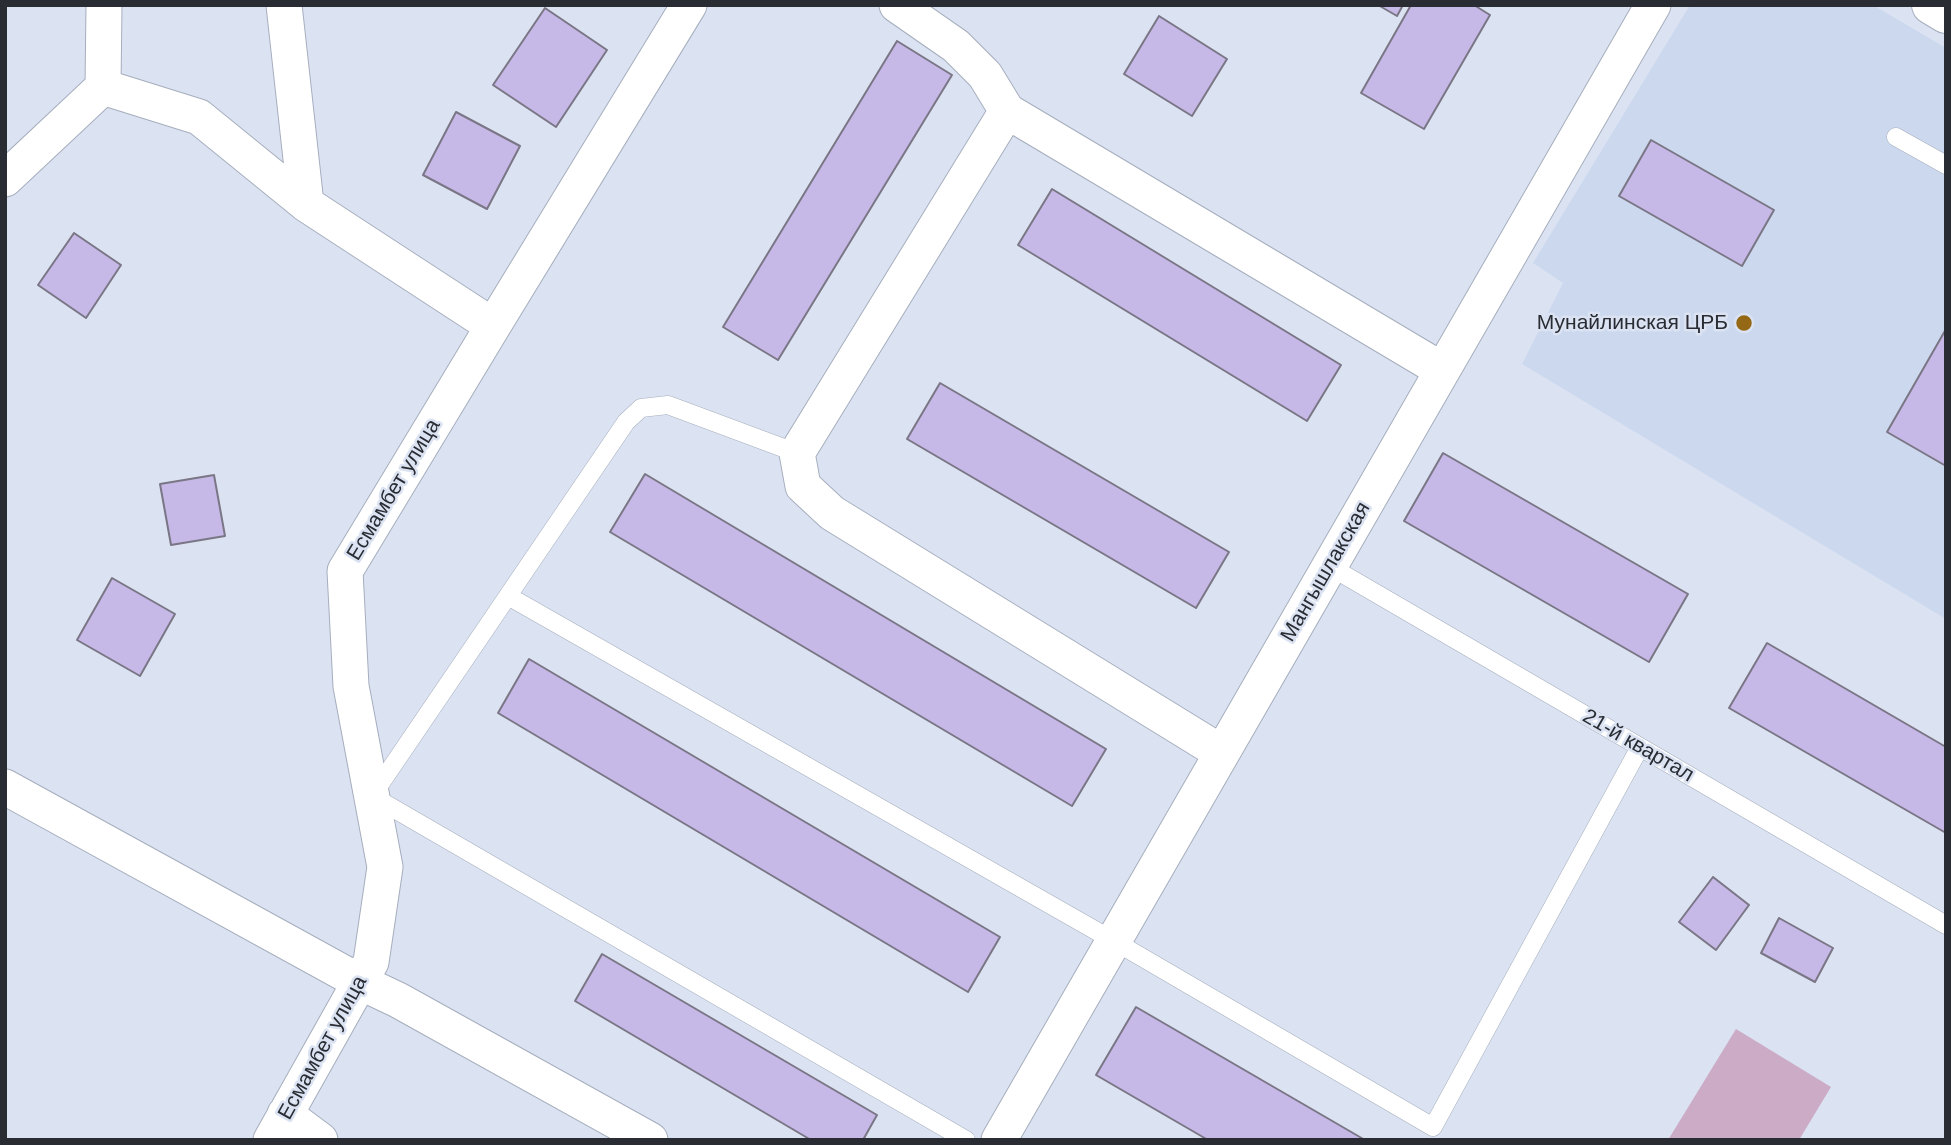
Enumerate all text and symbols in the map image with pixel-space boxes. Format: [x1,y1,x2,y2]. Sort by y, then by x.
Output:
place label: Мунайлинская ЦРБ [1537,310,1728,336]
marker: Мунайлинская ЦРБ [1734,313,1754,333]
street label: Есмамбет улица [342,415,446,565]
street label: Мангышлакская [1276,498,1376,646]
street label: 21-й квартал [1578,704,1698,788]
street label: Есмамбет улица [273,972,373,1124]

